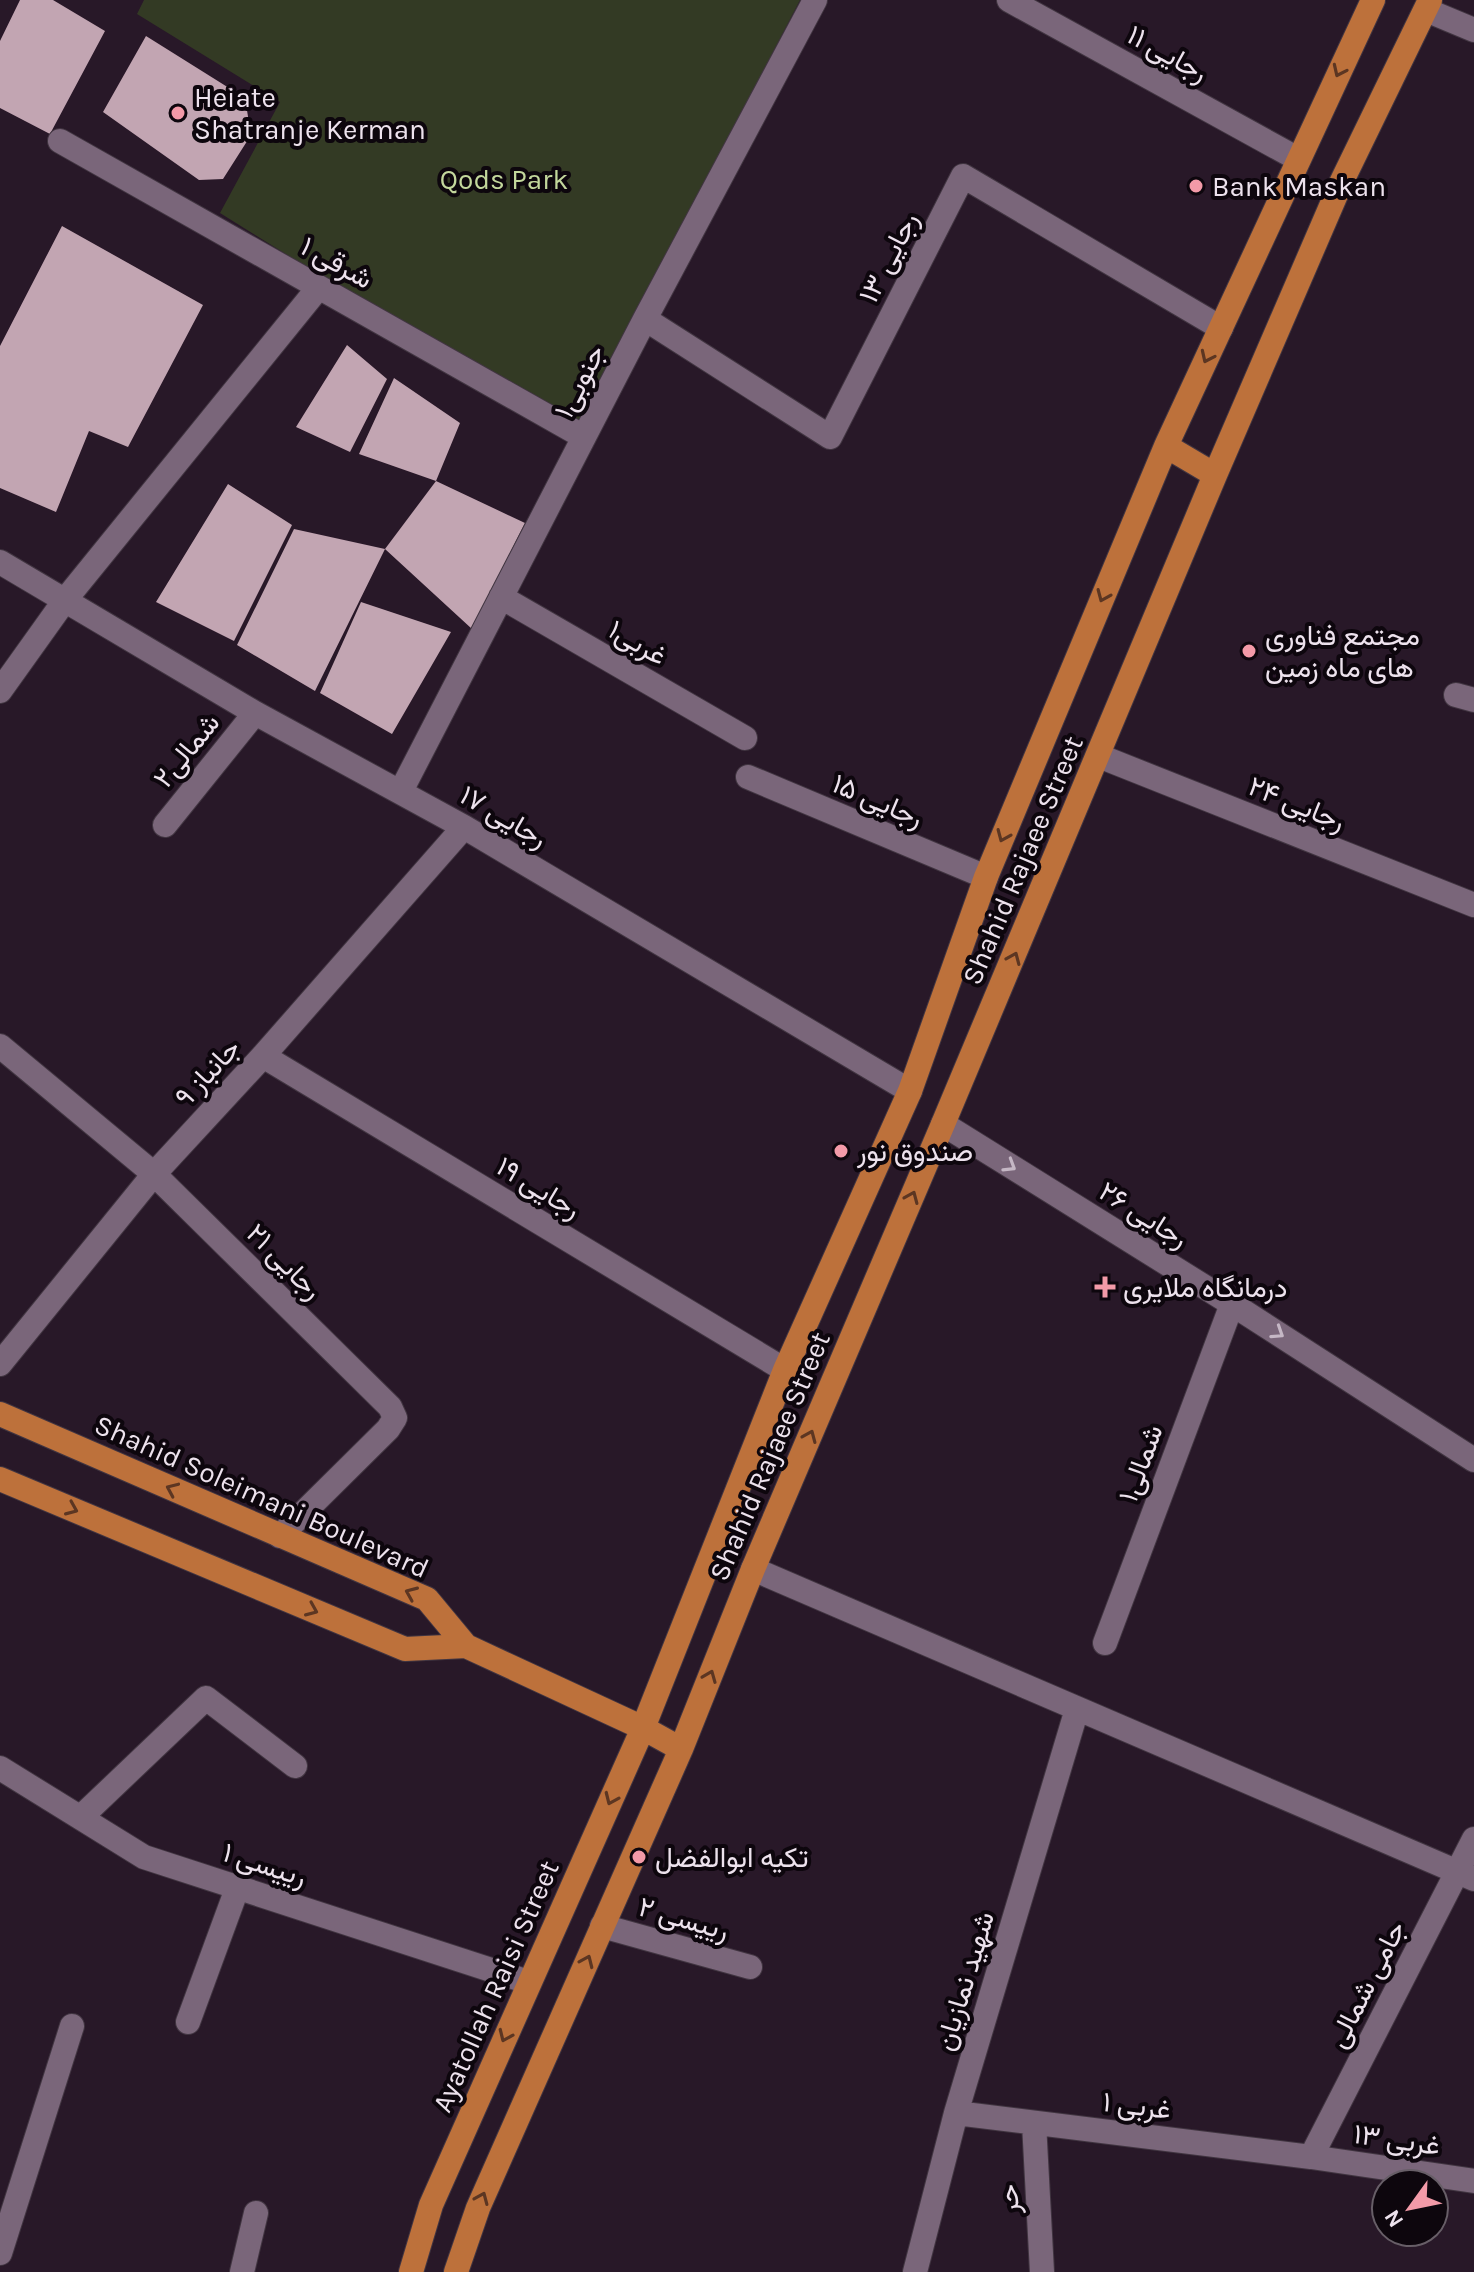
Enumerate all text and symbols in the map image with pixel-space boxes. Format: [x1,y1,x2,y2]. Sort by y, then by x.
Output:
street label: رجایی ۱۱ [1121,18,1214,90]
one-way arrow [1333,62,1349,77]
place label: Heiate Shatranje Kerman [194,81,426,146]
marker: Heiate Shatranje Kerman [169,104,187,122]
park label: Qods Park [440,163,568,196]
place label: Bank Maskan [1212,170,1386,203]
marker: Bank Maskan [1187,177,1205,195]
street label: رجایی ۱۳ [852,206,926,309]
street label: شرقی ۱ [295,229,378,296]
street label: جنوبی۱ [547,339,613,424]
one-way arrow [1201,349,1217,364]
one-way arrow [1097,588,1113,602]
street label: غربی۱ [602,613,673,673]
place label: مجتمع فناوری های ماه زمین [1265,619,1420,685]
marker: مجتمع فناوری های ماه زمین [1240,642,1258,660]
street label: شمالی۲ [146,706,226,794]
street label: Shahid Rajaee Street [955,731,1090,989]
street label: رجایی ۱۵ [827,767,928,835]
street label: رجایی ۲۴ [1243,769,1350,839]
street label: رجایی ۱۷ [454,778,553,855]
one-way arrow [997,828,1013,842]
one-way arrow [1004,952,1020,966]
street label: جانباز ۹ [168,1032,248,1114]
place label: صندوق نور [856,1135,973,1169]
marker: صندوق نور [832,1142,850,1160]
street label: رجایی ۱۹ [490,1149,587,1226]
one-way arrow [1001,1156,1016,1171]
street label: رجایی ۲۶ [1092,1174,1195,1256]
one-way arrow [903,1191,919,1205]
street label: رجایی ۲۱ [239,1217,329,1307]
place label: درمانگاه ملایری [1123,1271,1287,1305]
marker: درمانگاه ملایری [1094,1276,1116,1298]
one-way arrow [1269,1324,1283,1339]
street label: Shahid Rajaee Street [702,1327,837,1585]
street label: Shahid Soleimani Boulevard [90,1408,434,1585]
street label: شمالی۱ [1111,1420,1170,1506]
one-way arrow [800,1430,816,1444]
one-way arrow [166,1483,180,1499]
one-way arrow [64,1499,78,1515]
one-way arrow [405,1586,419,1602]
one-way arrow [303,1600,318,1616]
one-way arrow [700,1670,717,1684]
one-way arrow [605,1791,621,1805]
street label: رییسی ۱ [219,1835,311,1894]
place label: تکیه ابوالفضل [655,1841,808,1875]
marker: تکیه ابوالفضل [630,1848,648,1866]
street label: Ayatollah Raisi Street [425,1855,566,2117]
street label: رییسی ۲ [635,1890,733,1948]
street label: شهید نمازیان [928,1908,1002,2055]
street label: جامی شمالی [1320,1915,1412,2053]
one-way arrow [577,1954,593,1969]
one-way arrow [498,2028,514,2042]
street label: غربی ۱ [1101,2085,1173,2127]
street label: غربی ۱۳ [1351,2117,1442,2163]
north arrow [1370,2168,1450,2248]
street label: حر [991,2183,1027,2216]
one-way arrow [472,2192,488,2206]
text: N [1379,2205,1409,2232]

